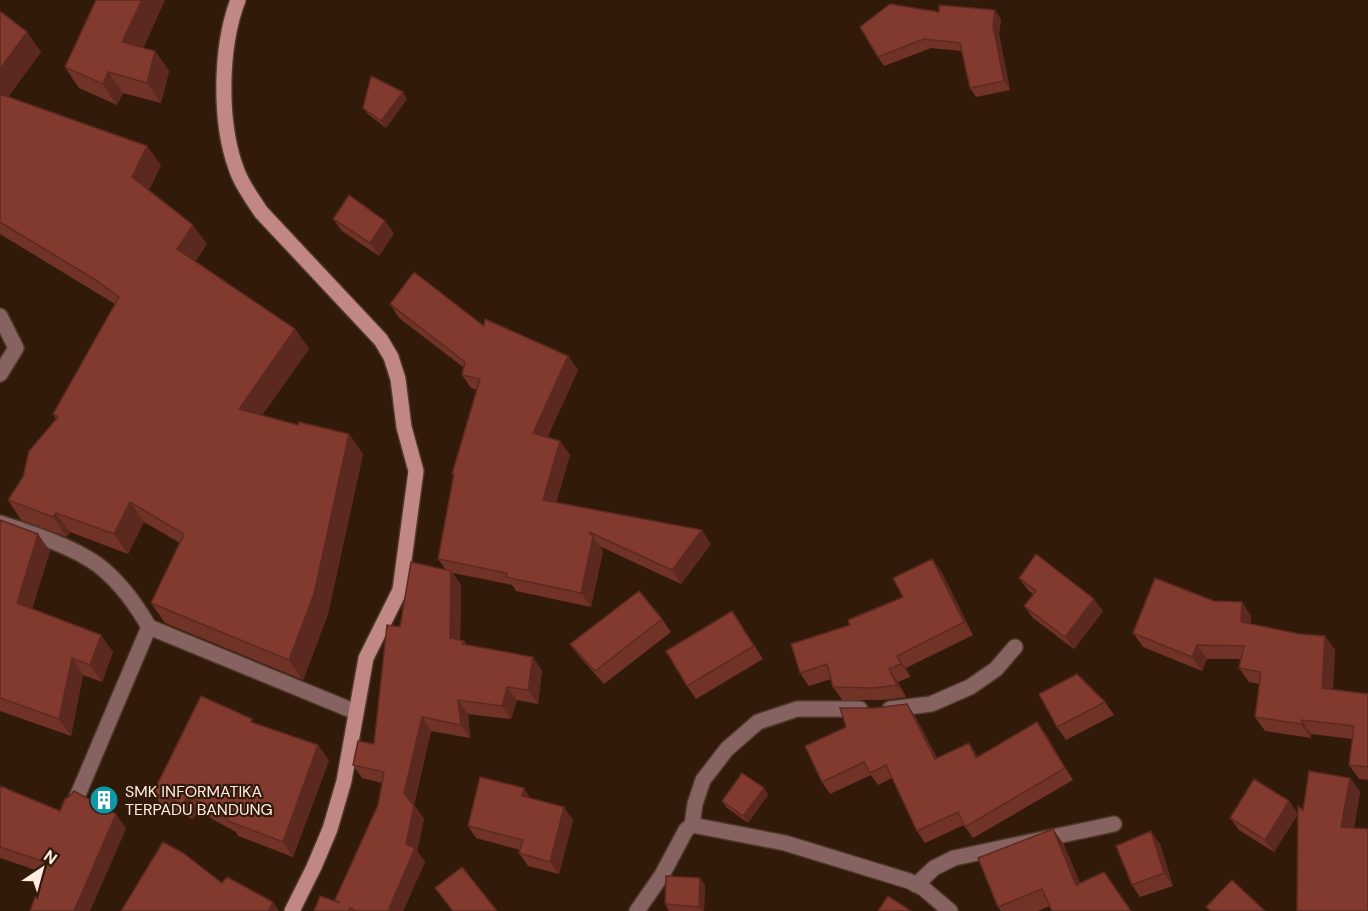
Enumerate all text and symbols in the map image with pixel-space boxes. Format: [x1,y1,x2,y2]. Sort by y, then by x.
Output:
place label: SMK INFORMATIKA TERPADU BANDUNG [125,781,273,820]
building icon: SMK INFORMATIKA TERPADU BANDUNG [88,784,120,816]
north arrow [12,839,72,899]
text: N [40,845,61,869]

